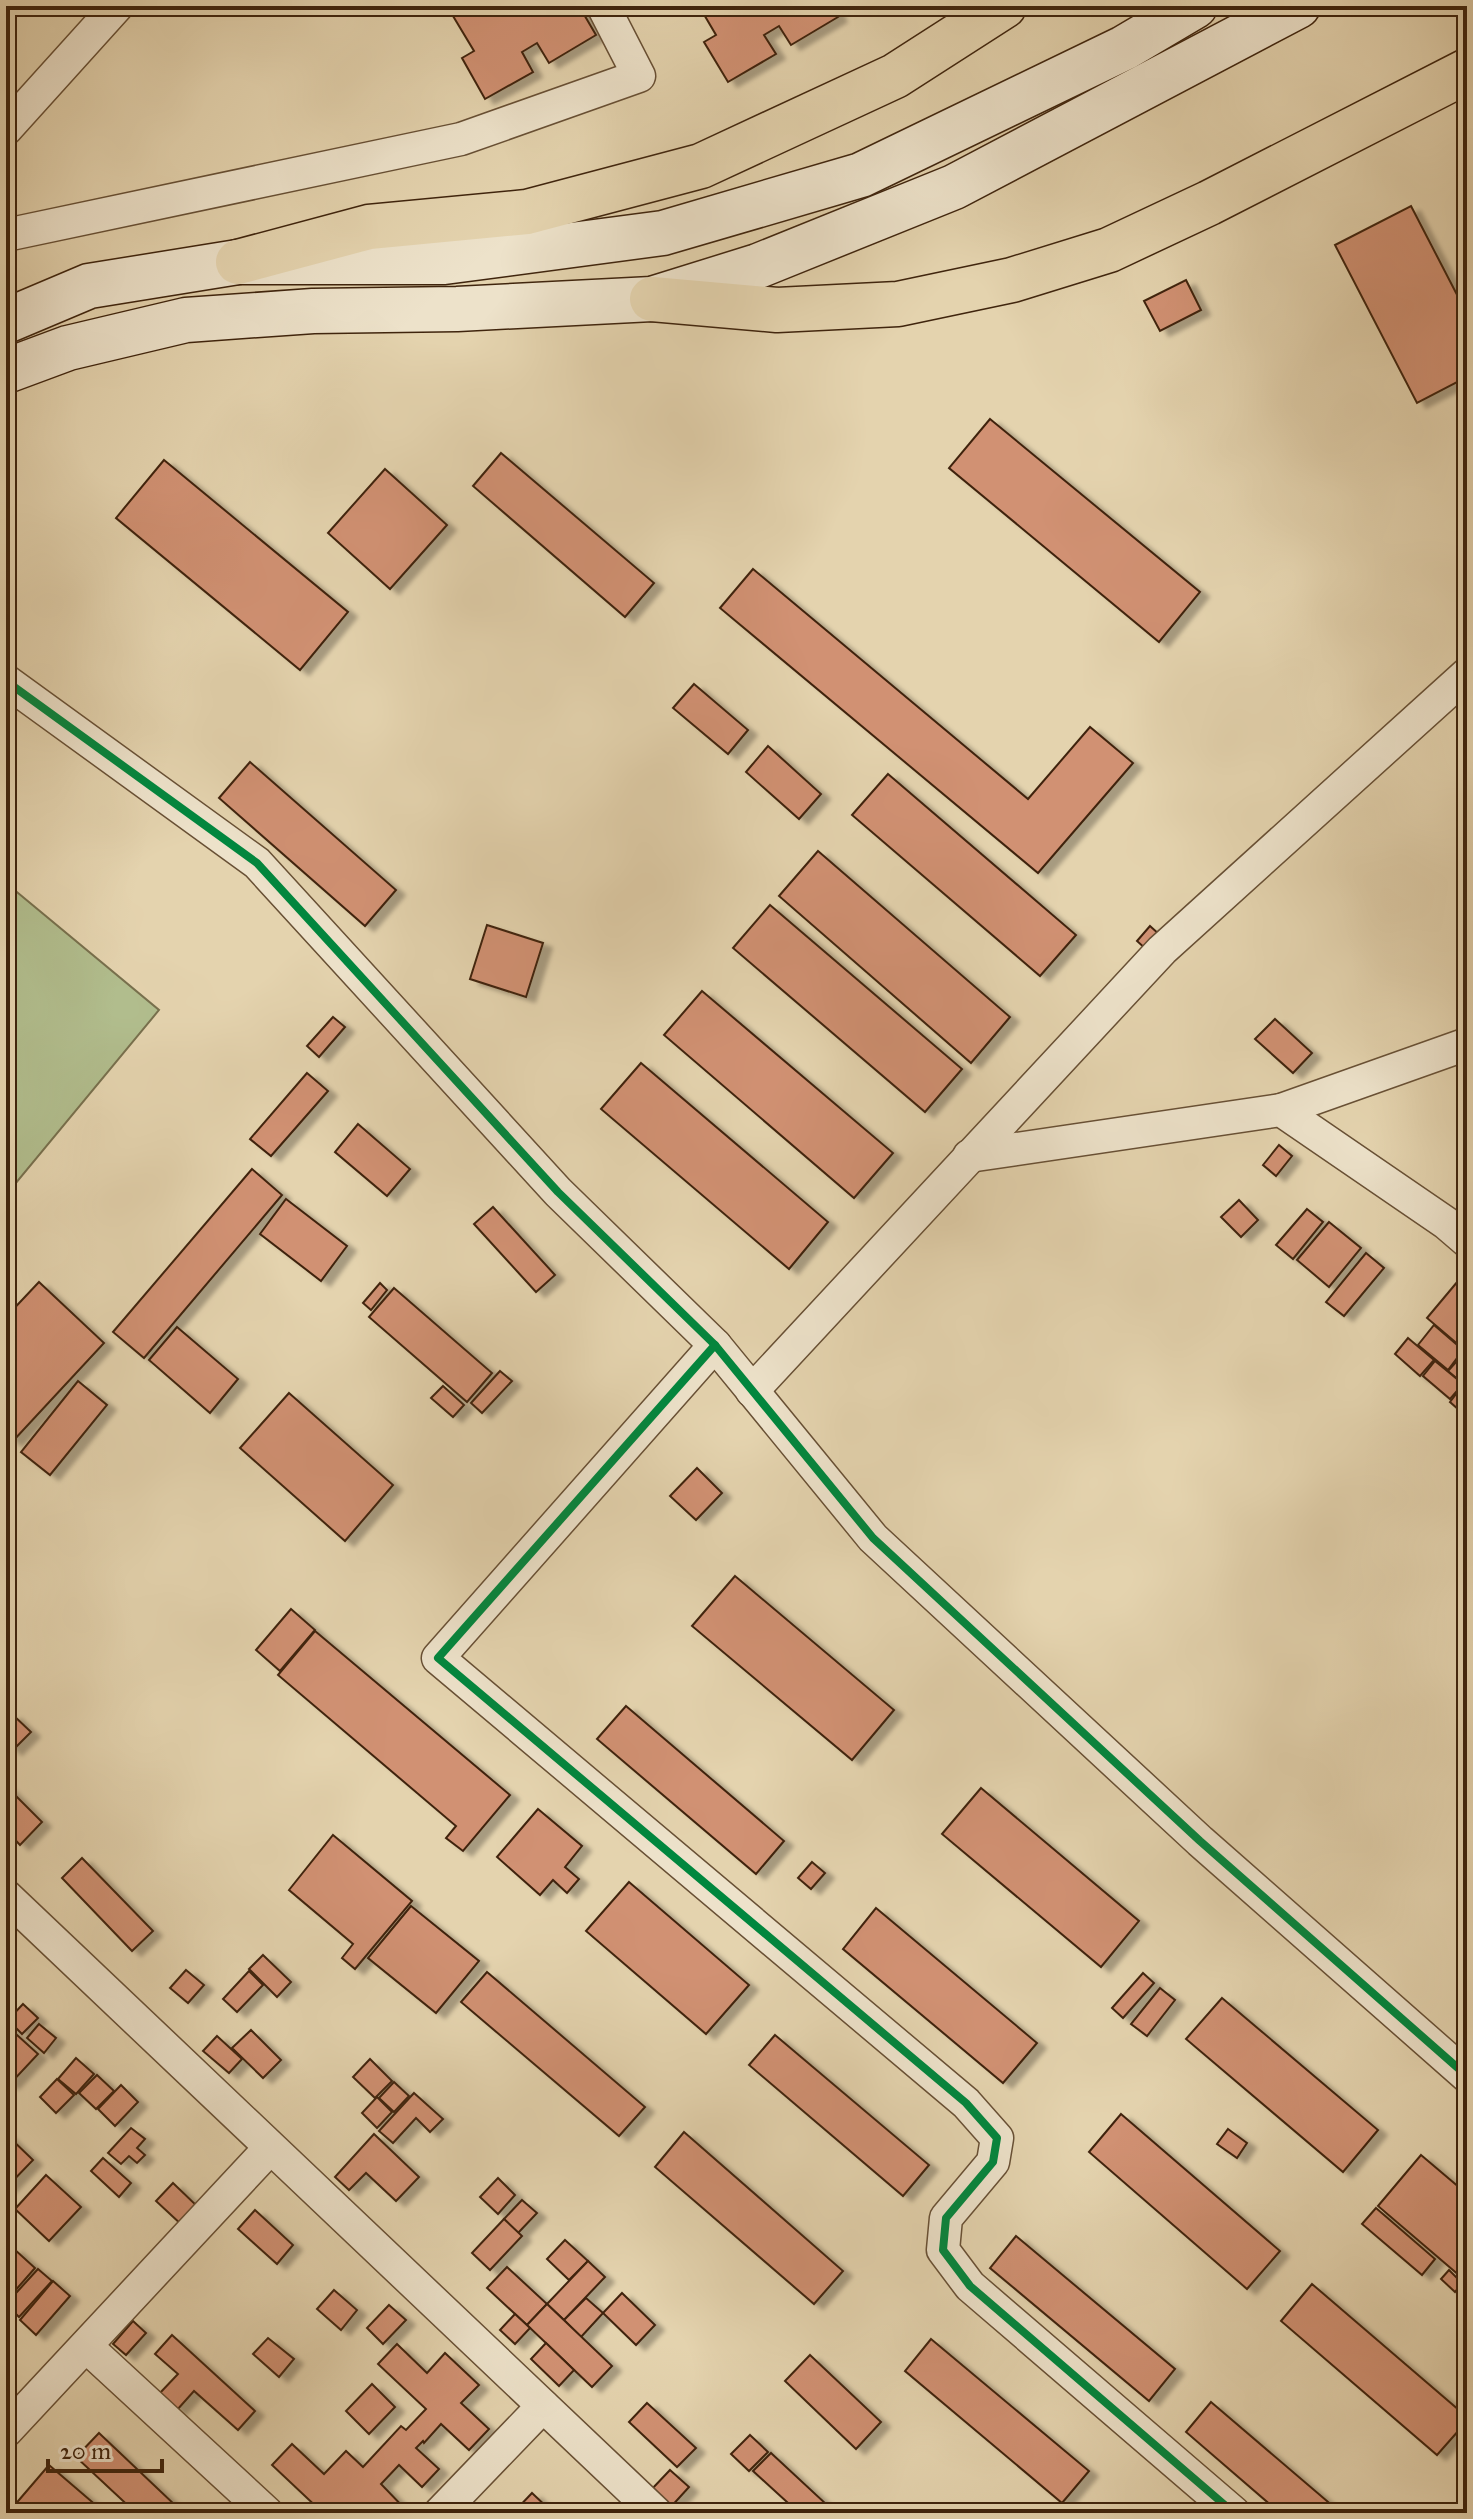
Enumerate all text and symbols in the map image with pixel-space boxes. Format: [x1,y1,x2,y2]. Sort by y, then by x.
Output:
scale bar [48,2423,162,2473]
text: 20 m [60,2436,111,2466]

